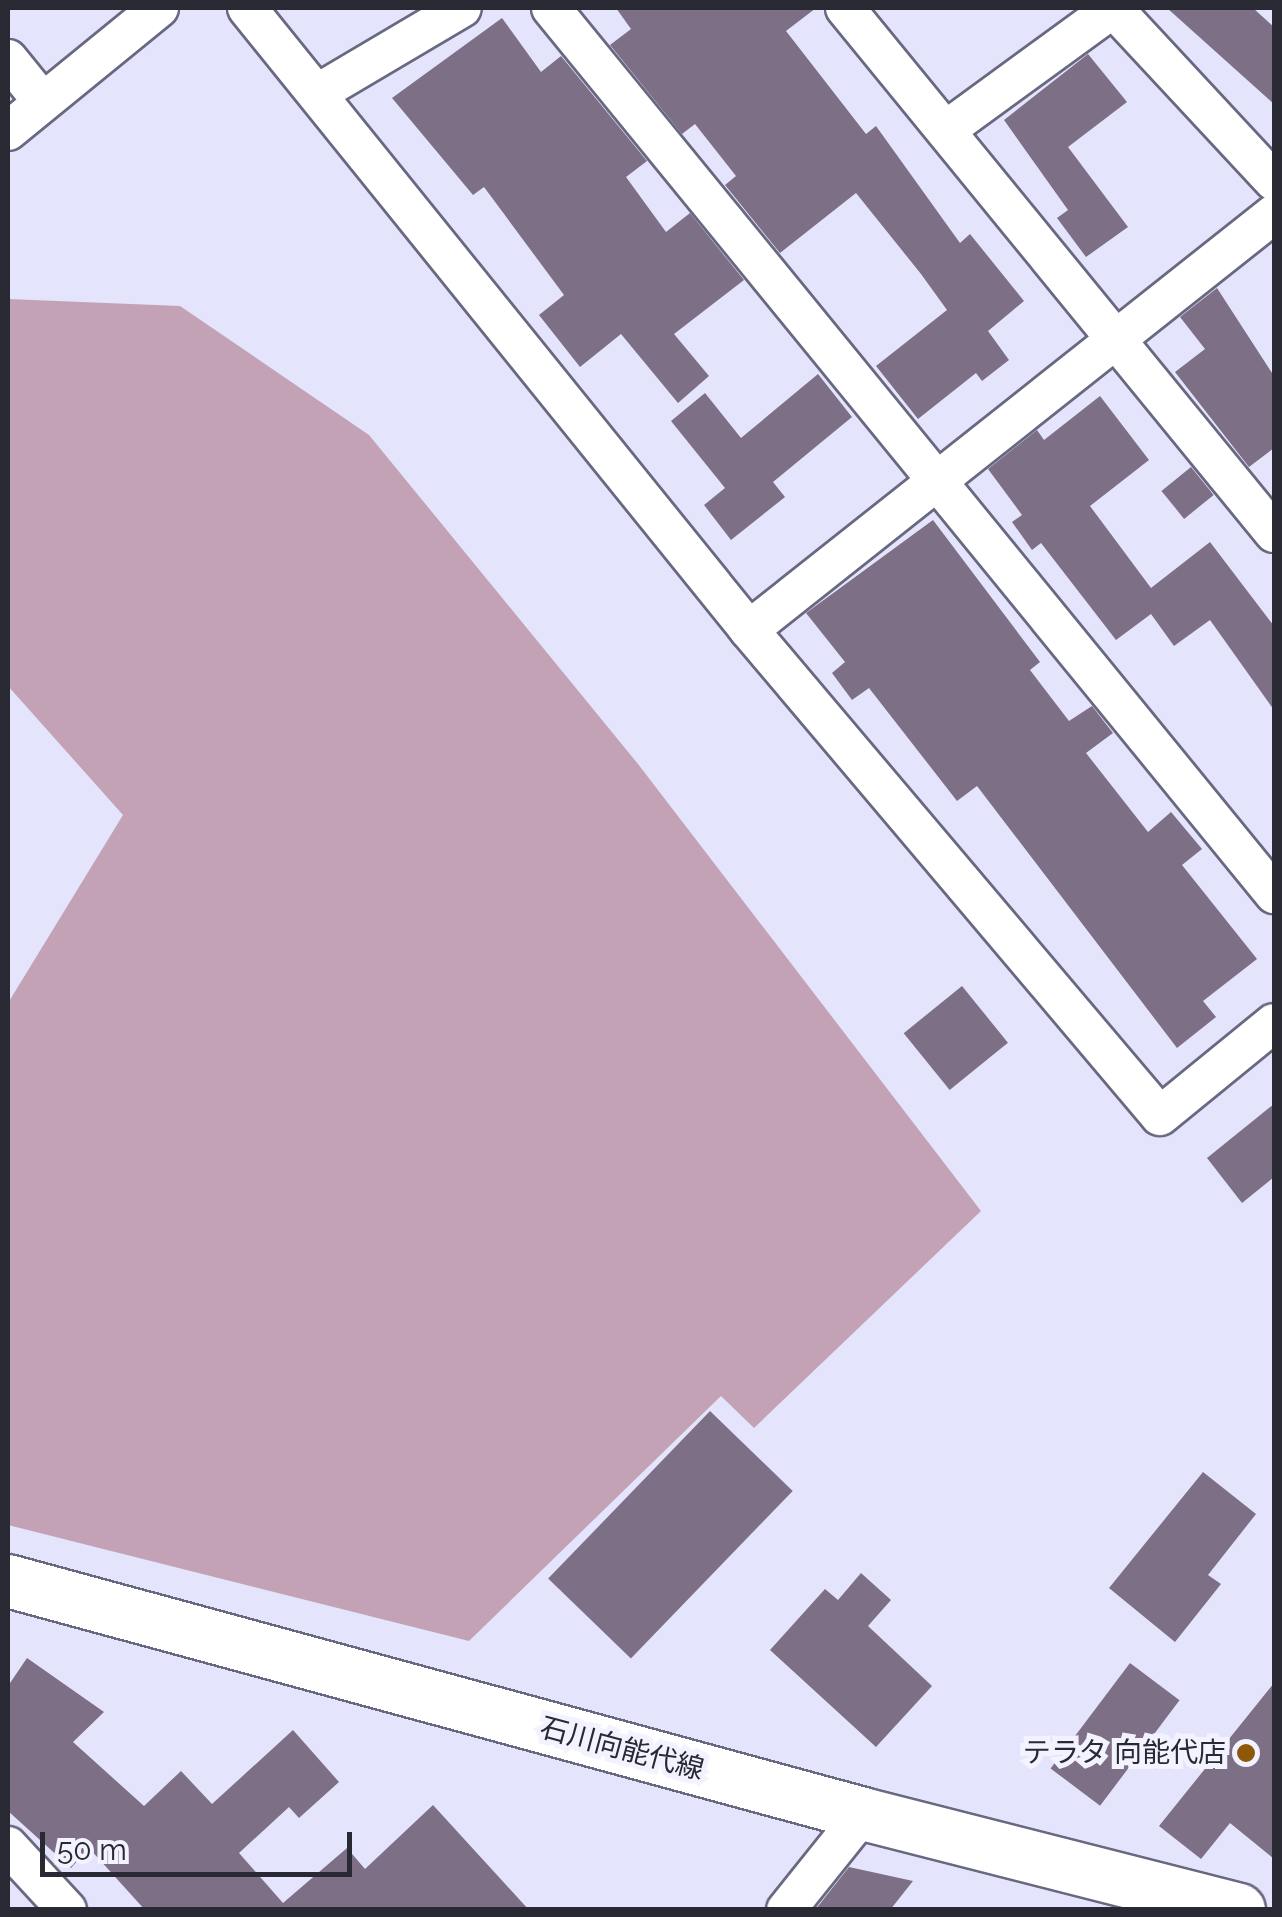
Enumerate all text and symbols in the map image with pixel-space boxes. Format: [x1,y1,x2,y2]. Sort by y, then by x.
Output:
street label: 石川向能代線 [537,1711,707,1787]
place label: テラタ 向能代店 [1023,1736,1226,1770]
marker: テラタ 向能代店 [1235,1742,1257,1764]
scale bar [45,1812,358,1874]
text: 50 m [57,1832,127,1867]

